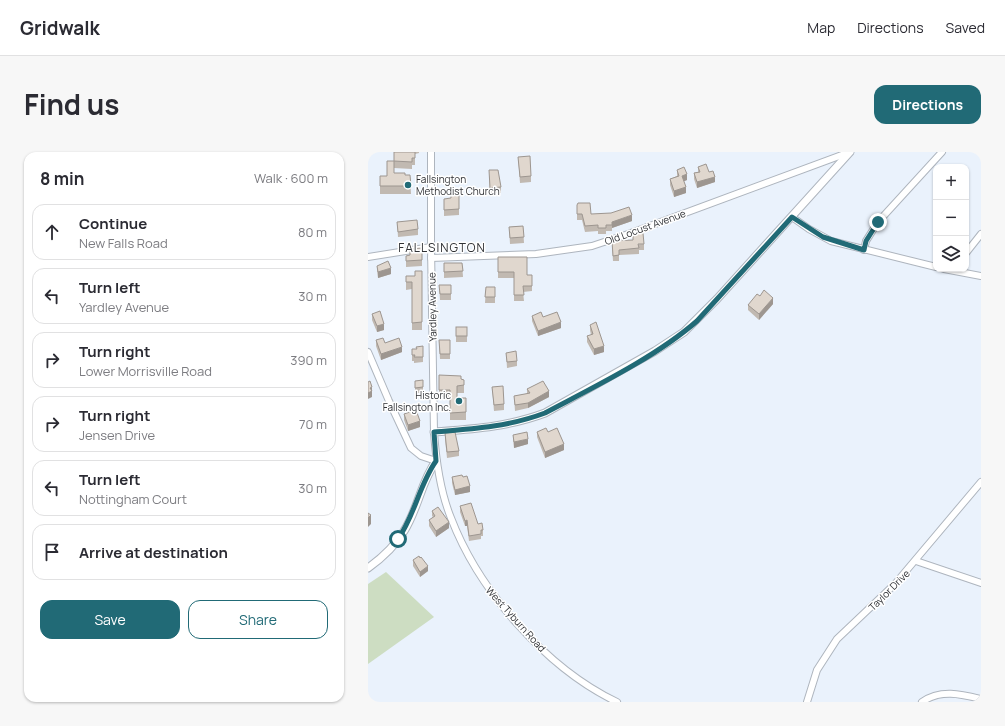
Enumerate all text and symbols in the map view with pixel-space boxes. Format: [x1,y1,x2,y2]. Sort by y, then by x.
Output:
text: Gridwalk [20,15,100,41]
text: Map [807,18,835,37]
text: Directions [857,18,924,37]
text: Saved [946,18,985,37]
text: Find us [24,85,119,123]
button: Directions [874,85,981,124]
map controls [933,164,969,272]
button: + [933,164,969,200]
text: 8 min [40,167,85,190]
text: Walk · 600 m [254,169,328,187]
place label: Fallsington Methodist Church [416,172,500,198]
marker: Fallsington Methodist Church [403,180,413,190]
button: − [933,200,969,236]
street label: Old Locust Avenue [602,206,688,248]
text: Continue [79,213,147,234]
route end [869,213,887,231]
icon: ahead [41,221,63,243]
text: 80 m [298,223,327,241]
text: New Falls Road [79,234,168,252]
button: layers [933,236,969,272]
district label: FALLSINGTON [398,239,486,256]
street label: Yardley Avenue [424,272,440,342]
text: Turn left [79,277,141,298]
icon: left [41,285,63,307]
text: 30 m [298,287,327,305]
text: Yardley Avenue [79,298,169,316]
text: Turn right [79,341,150,362]
icon: right [41,349,63,371]
text: 390 m [290,351,327,369]
text: Lower Morrisville Road [79,362,212,380]
place label: Historic Fallsington Inc. [383,388,451,414]
marker: Historic Fallsington Inc. [454,396,464,406]
text: Turn right [79,405,150,426]
icon: right [41,413,63,435]
text: 70 m [299,415,327,433]
text: Jensen Drive [79,426,155,444]
text: Turn left [79,469,141,490]
icon: left [41,477,63,499]
text: 30 m [298,479,327,497]
text: Nottingham Court [79,490,187,508]
route start [389,530,407,548]
icon: arrive [41,541,63,563]
text: Arrive at destination [79,542,228,563]
street label: Taylor Drive [865,566,913,614]
street label: West Tyburn Road [483,583,549,655]
button: Save [40,600,180,639]
button: Share [188,600,328,639]

